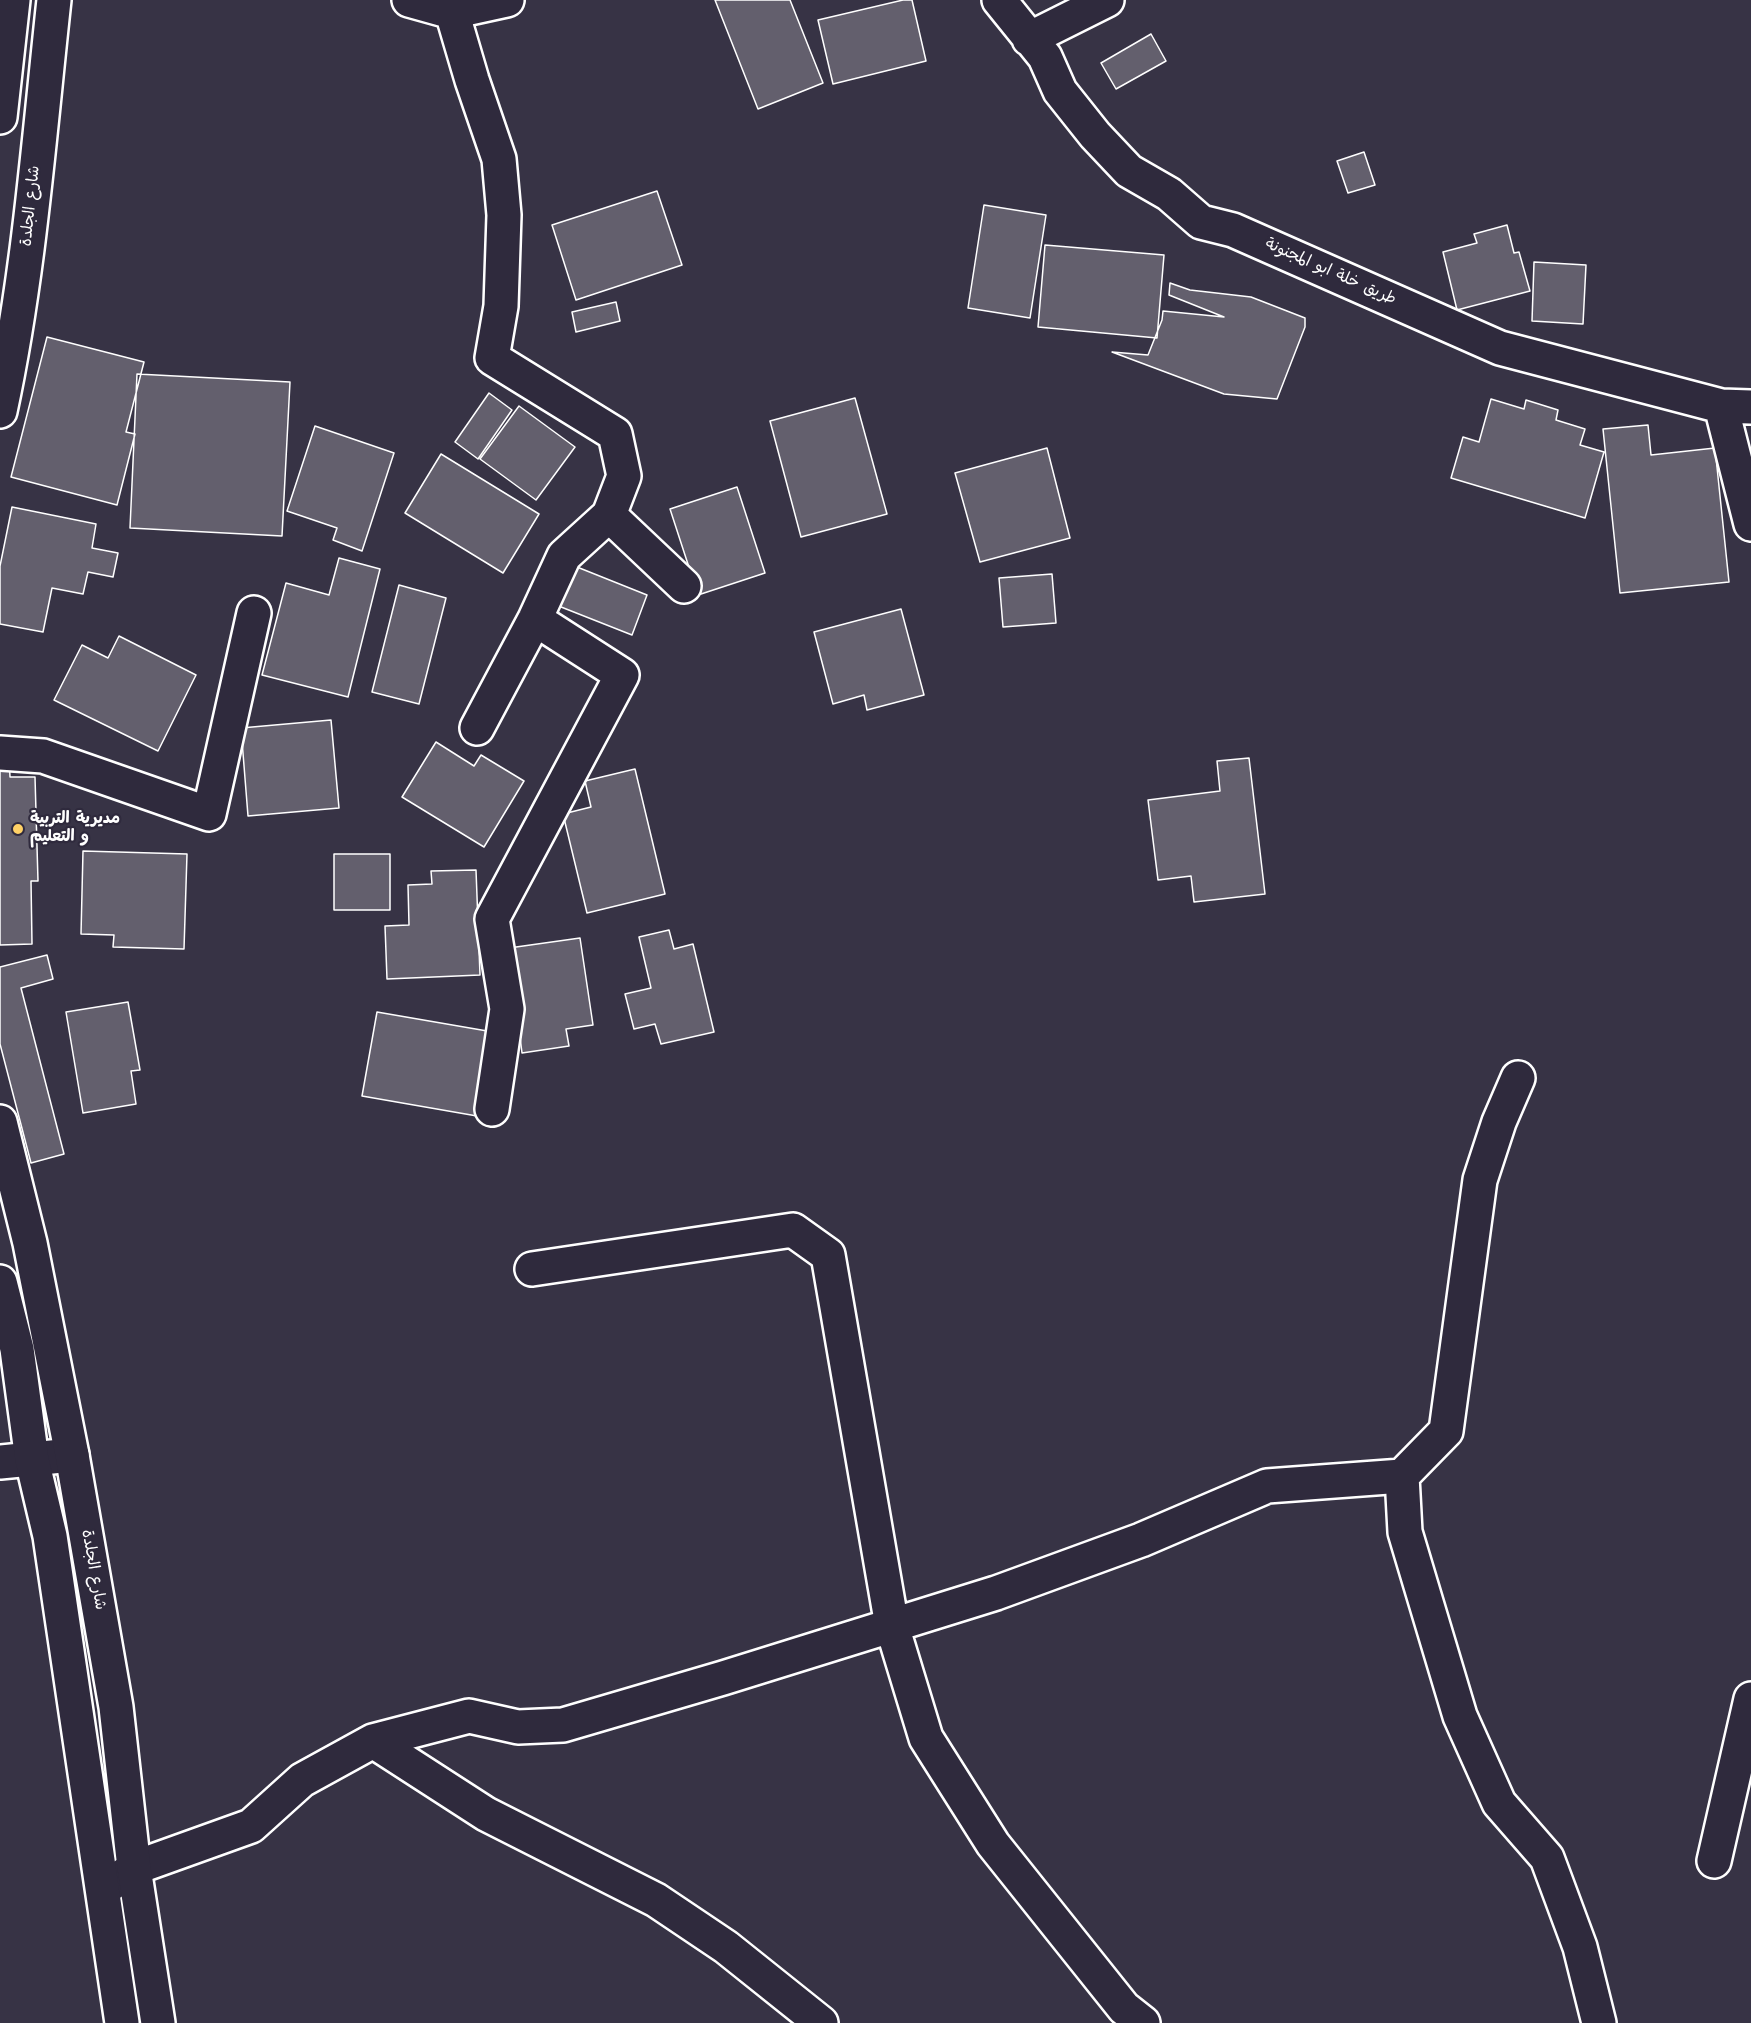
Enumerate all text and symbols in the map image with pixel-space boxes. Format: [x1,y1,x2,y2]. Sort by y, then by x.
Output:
street label: شارع الجلدة [18,165,46,247]
street label: طريق خلة ابو المجنونة [1261,235,1399,311]
place label: مديرية التربية و التعليم [30,810,120,848]
marker: مديرية التربية و التعليم [11,822,25,836]
street label: شارع الجلدة [75,1528,109,1612]

